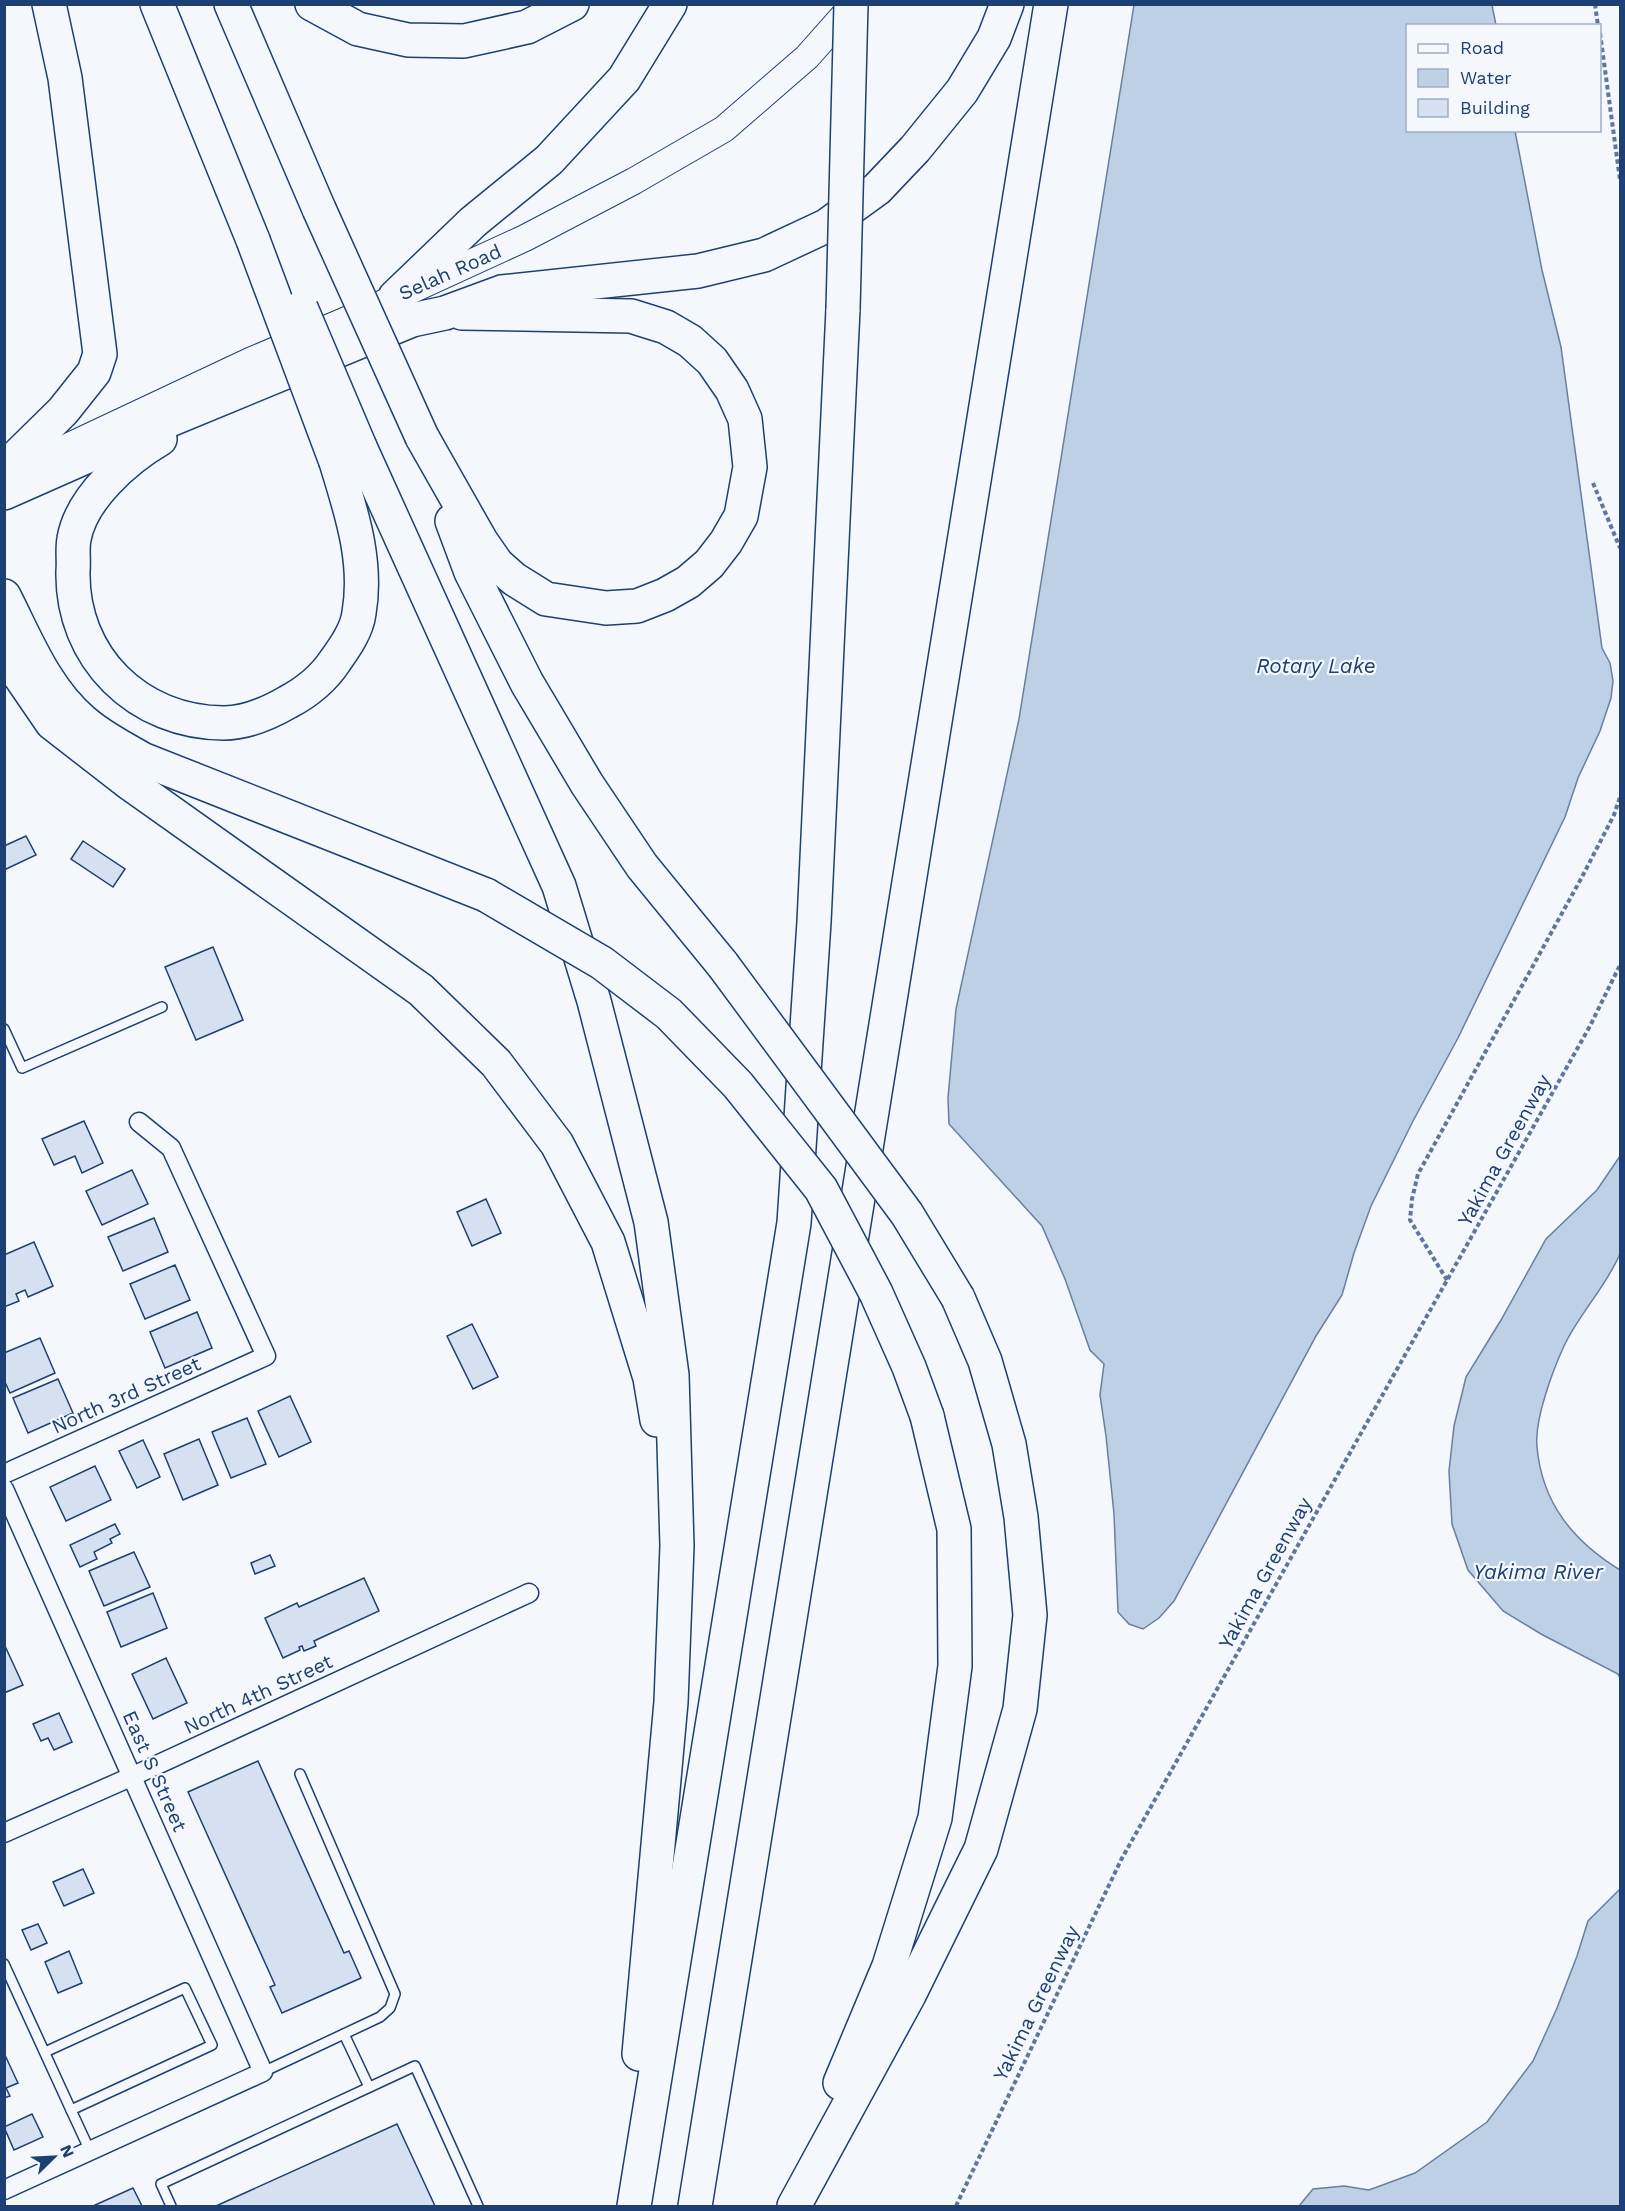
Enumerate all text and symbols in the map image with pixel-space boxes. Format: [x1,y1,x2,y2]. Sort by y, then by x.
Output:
legend [1406,24,1601,132]
text: Road [1460,37,1504,58]
text: Water [1460,67,1512,88]
text: Building [1460,97,1530,118]
street label: Selah Road [395,239,505,305]
water label: Rotary Lake [1256,653,1376,678]
street label: Yakima Greenway [1452,1069,1556,1230]
street label: North 3rd Street [48,1351,205,1439]
street label: Yakima Greenway [1213,1492,1317,1653]
water label: Yakima River [1473,1559,1604,1584]
street label: North 4th Street [180,1649,337,1739]
street label: East S Street [118,1707,193,1836]
street label: Yakima Greenway [988,1921,1084,2084]
north arrow [24,2127,84,2187]
text: N [56,2142,78,2160]

